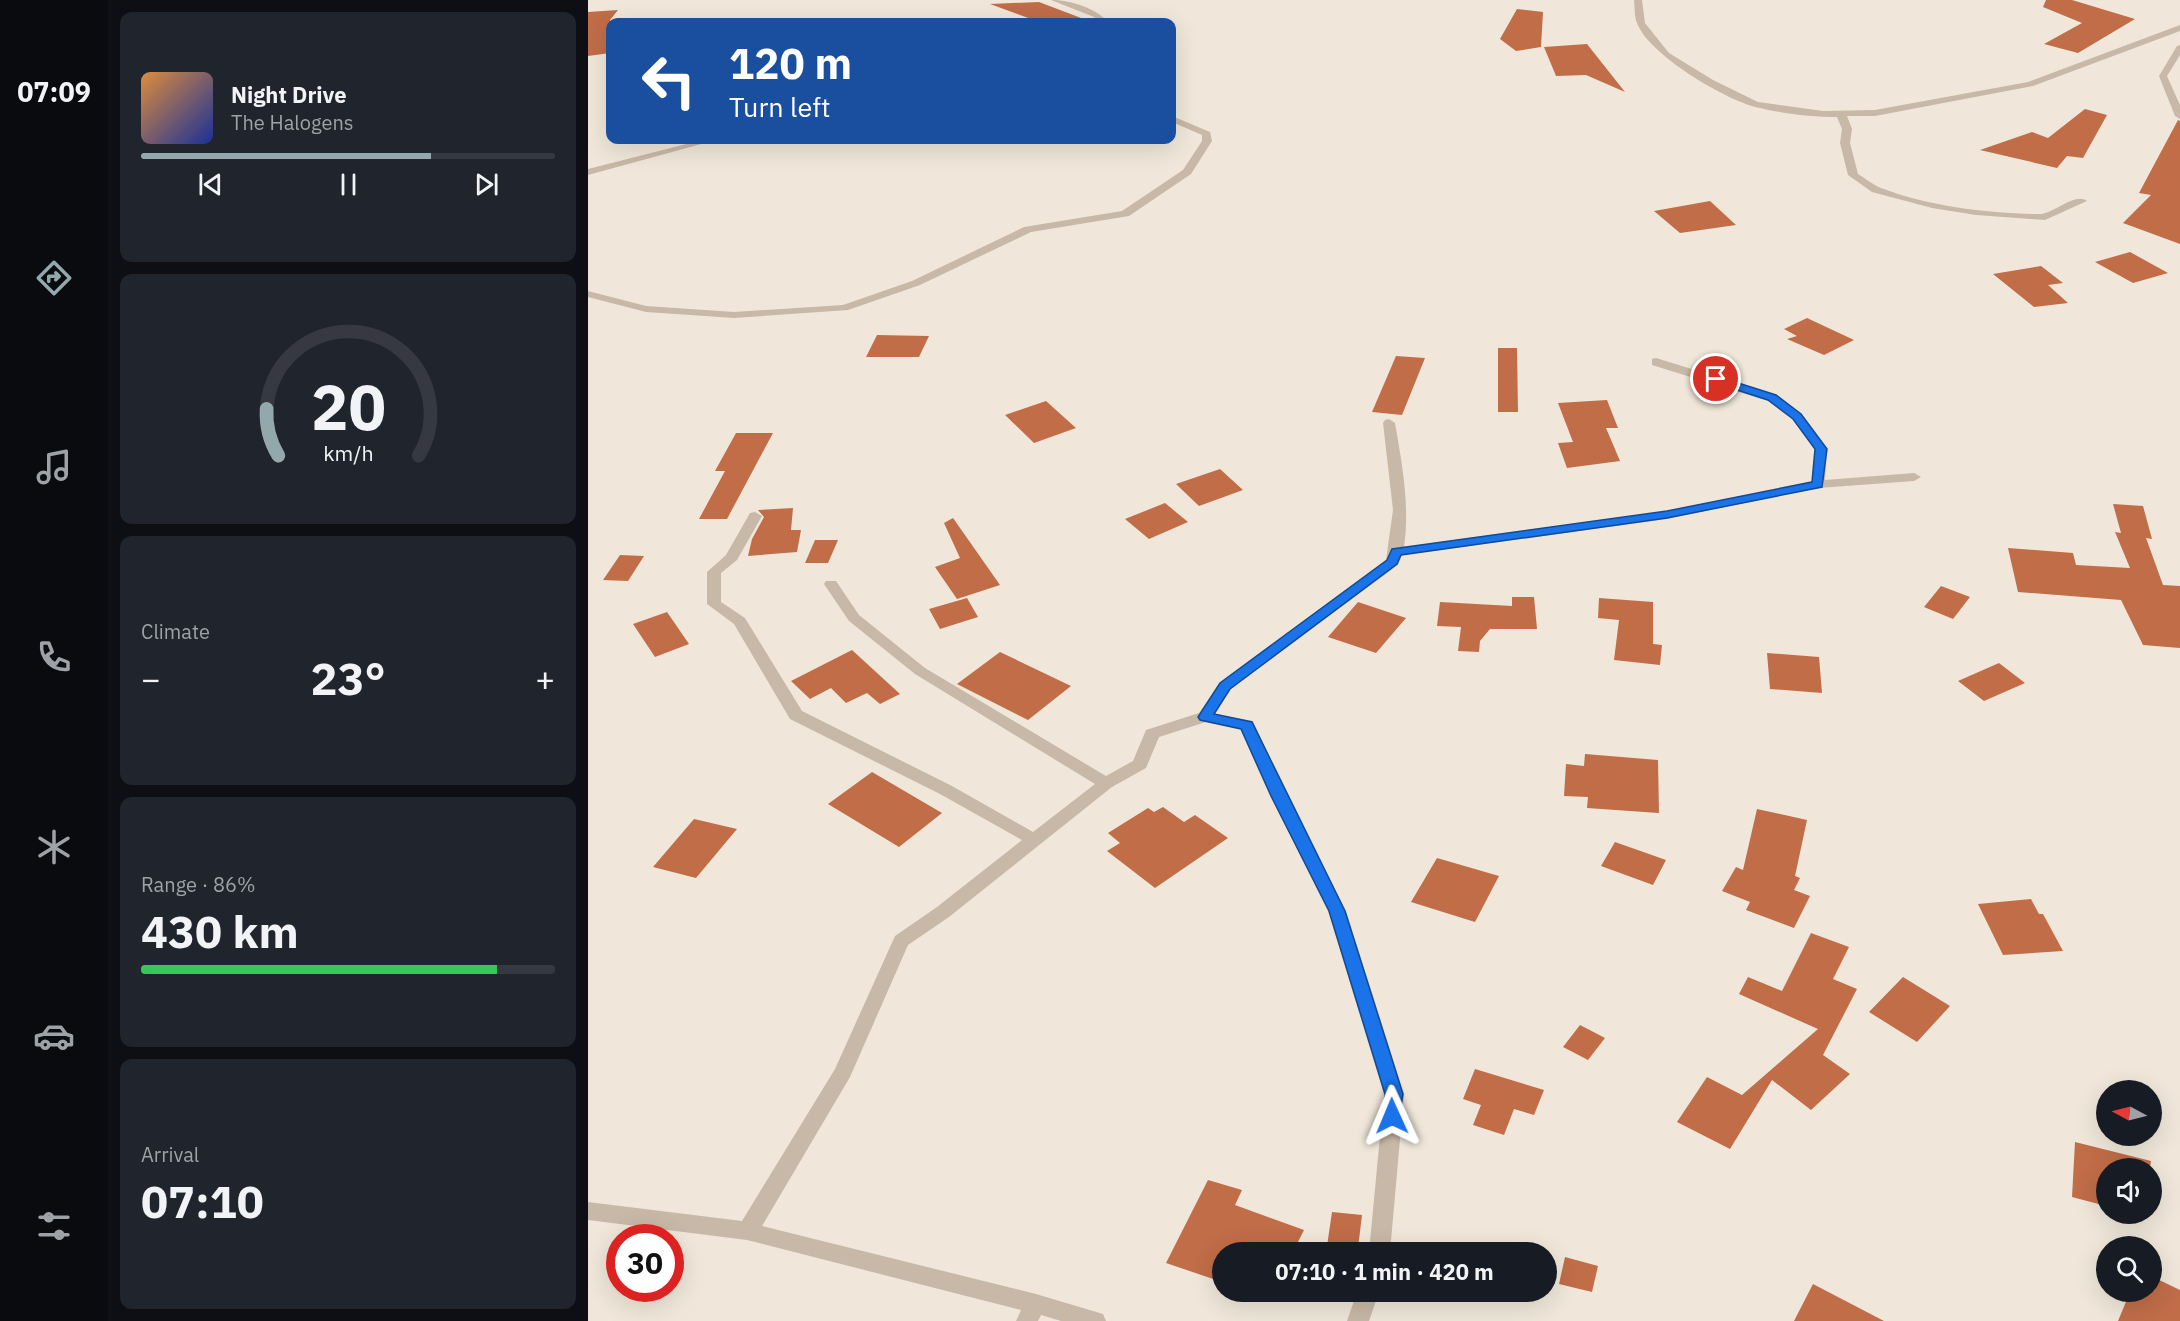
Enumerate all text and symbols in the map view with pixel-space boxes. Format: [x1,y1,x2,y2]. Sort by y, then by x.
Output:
text: 120 m [729,36,852,91]
icon: left [630,42,708,120]
text: 07:09 [17,74,91,109]
text: Night Drive [231,80,347,109]
text: Turn left [729,89,830,124]
text: The Halogens [231,109,353,136]
icon: previous [194,168,227,201]
icon: pause [332,168,365,201]
icon: next [470,168,503,201]
icon: directions [33,257,75,299]
pin [1690,353,1741,404]
icon: arrive [1699,362,1732,395]
text: 20 [311,366,385,447]
text: km/h [323,439,373,467]
icon: music [33,446,75,488]
text: Climate [141,618,210,645]
icon: phone [33,636,75,678]
text: 23° [310,649,386,707]
text: − [141,657,161,700]
text: + [535,657,555,700]
icon: climate [33,826,75,868]
text: Range · 86% [141,871,256,898]
text: 430 km [141,902,299,960]
icon: car [33,1015,75,1057]
north arrow [2096,1080,2162,1146]
map controls [2096,1080,2162,1302]
position arrow [1360,1084,1424,1148]
text: Arrival [141,1141,199,1168]
button: sound [2096,1158,2162,1224]
text: 07:10 [141,1172,264,1230]
icon: filters [33,1205,75,1247]
speed limit sign: 30 [606,1224,684,1302]
button: search [2096,1236,2162,1302]
text: 07:10 · 1 min · 420 m [1275,1257,1494,1286]

